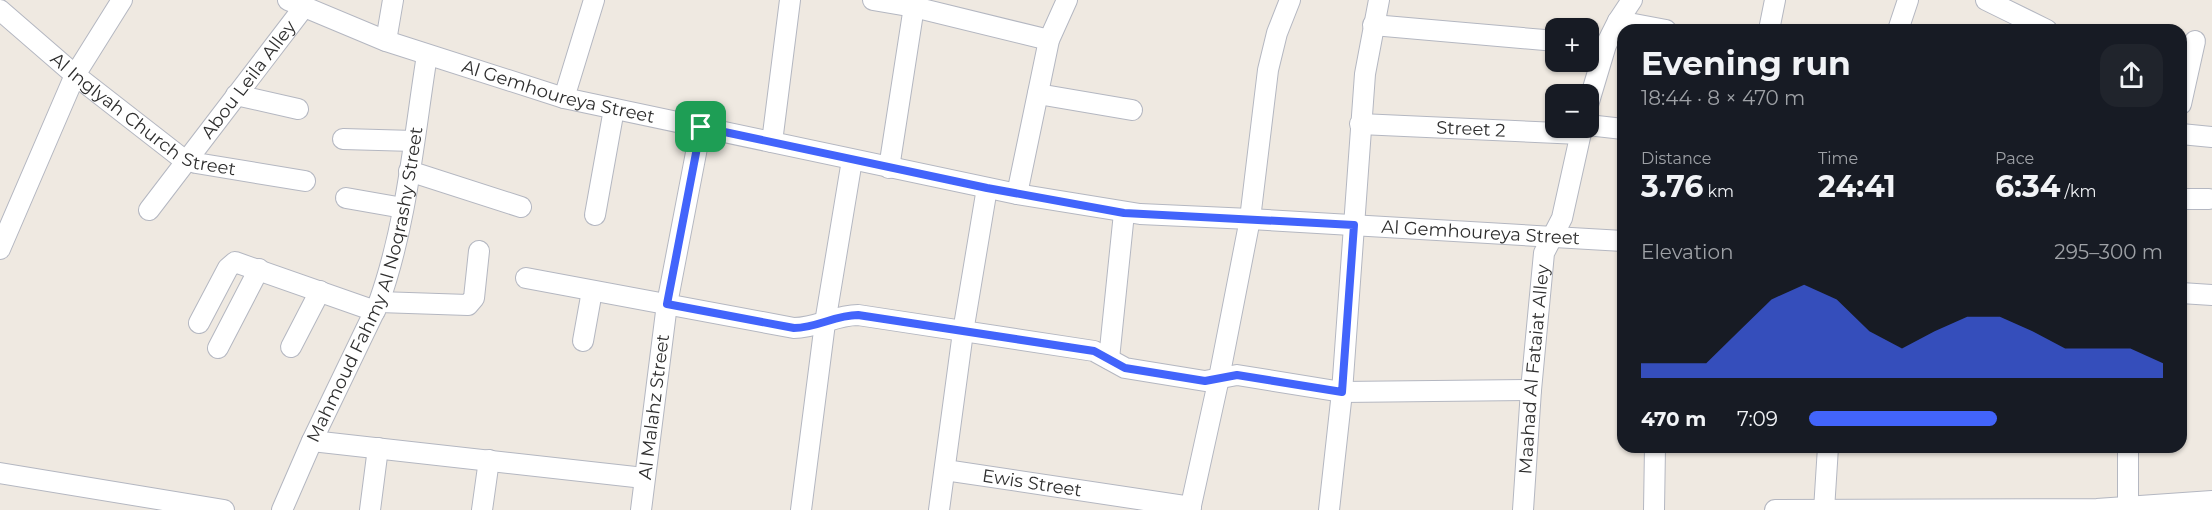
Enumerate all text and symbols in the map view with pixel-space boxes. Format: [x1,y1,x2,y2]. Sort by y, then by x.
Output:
street label: Abou Leila Alley [196,16,301,143]
map controls [1545,18,1599,138]
button: + [1545,18,1599,72]
text: Evening run [1641,43,1851,83]
button: share [2100,44,2163,107]
street label: Al Inglyah Church Street [46,48,238,180]
street label: Al Gemhoureya Street [459,55,657,128]
button: − [1545,84,1599,138]
text: 18:44 · 8 × 470 m [1641,86,1805,110]
pin [675,101,726,152]
icon: arrive [684,110,717,143]
street label: Street 2 [1436,116,1506,142]
street label: Mahmoud Fahmy Al Noqrashy Street [302,125,427,446]
text: Distance [1641,149,1711,168]
text: Time [1818,149,1858,168]
text: Pace [1995,149,2034,168]
text: 3.76 [1641,168,1703,205]
text: 24:41 [1818,168,1896,205]
text: 6:34 [1995,168,2060,205]
text: km [1703,182,1734,201]
text: /km [2060,182,2096,201]
street label: Al Gemhoureya Street [1381,216,1581,249]
text: Elevation [1641,240,1733,264]
text: 295–300 m [2054,240,2163,264]
street label: Maahad Al Fataiat Alley [1514,263,1554,475]
street label: Al Malahz Street [634,333,674,481]
text: 470 m [1641,407,1706,431]
text: 7:09 [1737,407,1778,431]
street label: Ewis Street [981,465,1083,501]

